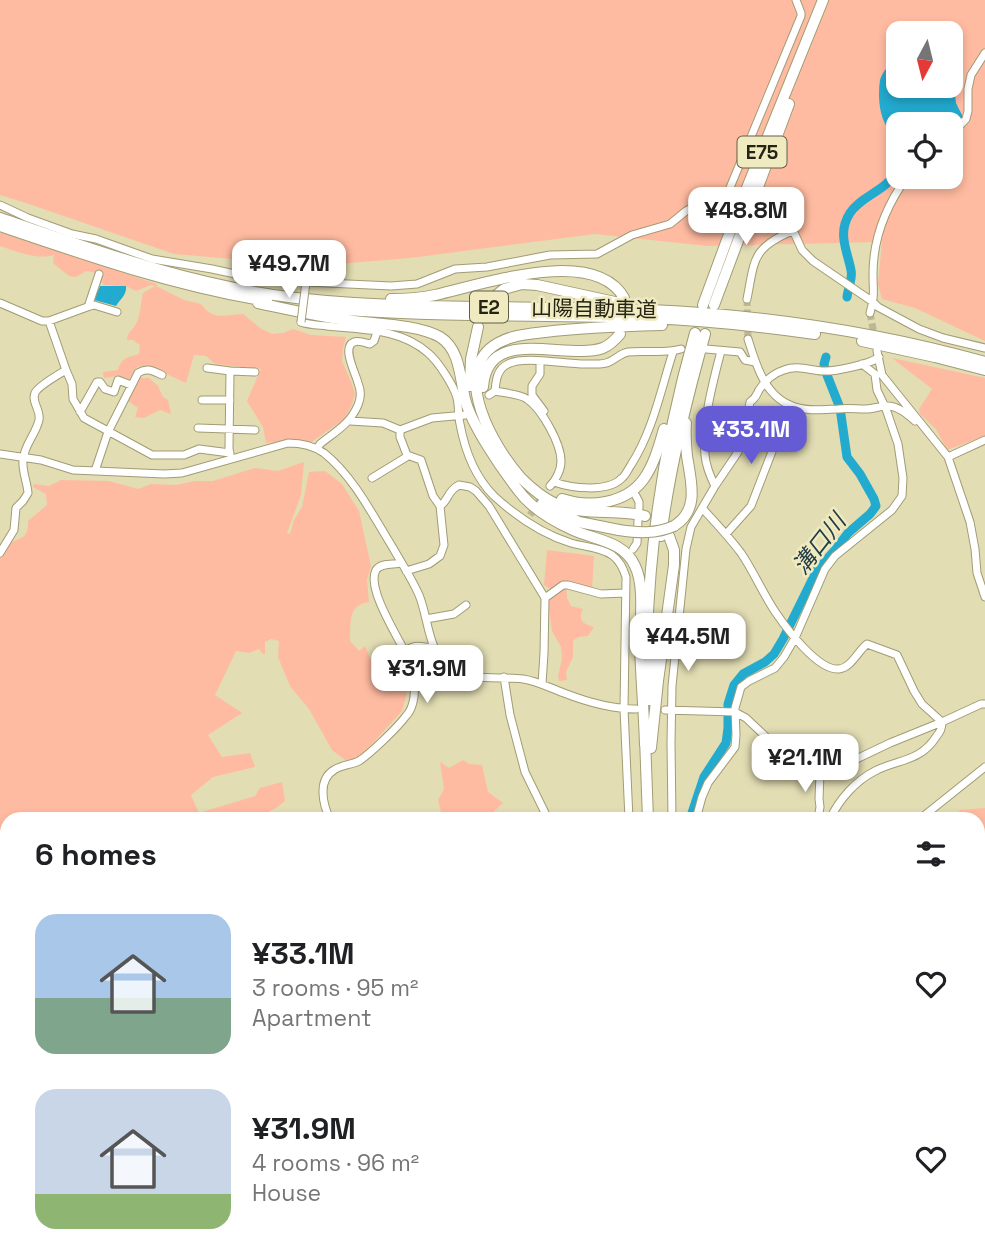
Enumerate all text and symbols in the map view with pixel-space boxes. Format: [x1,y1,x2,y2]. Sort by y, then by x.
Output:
north arrow [886,21,962,98]
map controls [886,21,963,189]
button: locate [886,112,963,189]
road number: E75 [738,136,786,168]
pin: ¥48.8M [689,188,803,247]
text: ¥48.8M [704,195,788,225]
pin: ¥49.7M [232,240,346,300]
text: ¥49.7M [248,248,330,278]
road number: E2 [470,292,508,322]
street label: 山陽自動車道 [531,294,657,323]
pin: ¥33.1M [694,406,808,466]
text: ¥33.1M [712,414,790,444]
water label: 溝口川 [786,505,854,580]
pin: ¥44.5M [631,614,745,673]
text: ¥44.5M [646,621,730,651]
pin: ¥31.9M [370,646,484,705]
text: ¥31.9M [387,653,467,683]
pin: ¥21.1M [748,734,862,794]
text: ¥21.1M [768,742,842,772]
text: 6 homes [35,835,157,874]
icon: filters [912,835,950,873]
text: ¥33.1M [252,934,354,973]
icon: home [91,942,175,1026]
icon: heart [912,965,950,1003]
text: 3 rooms · 95 m² [252,973,418,1003]
text: Apartment [252,1003,372,1033]
text: ¥31.9M [252,1109,356,1148]
icon: home [91,1117,175,1201]
icon: heart [912,1140,950,1178]
text: 4 rooms · 96 m² [252,1148,419,1178]
text: House [252,1178,321,1208]

